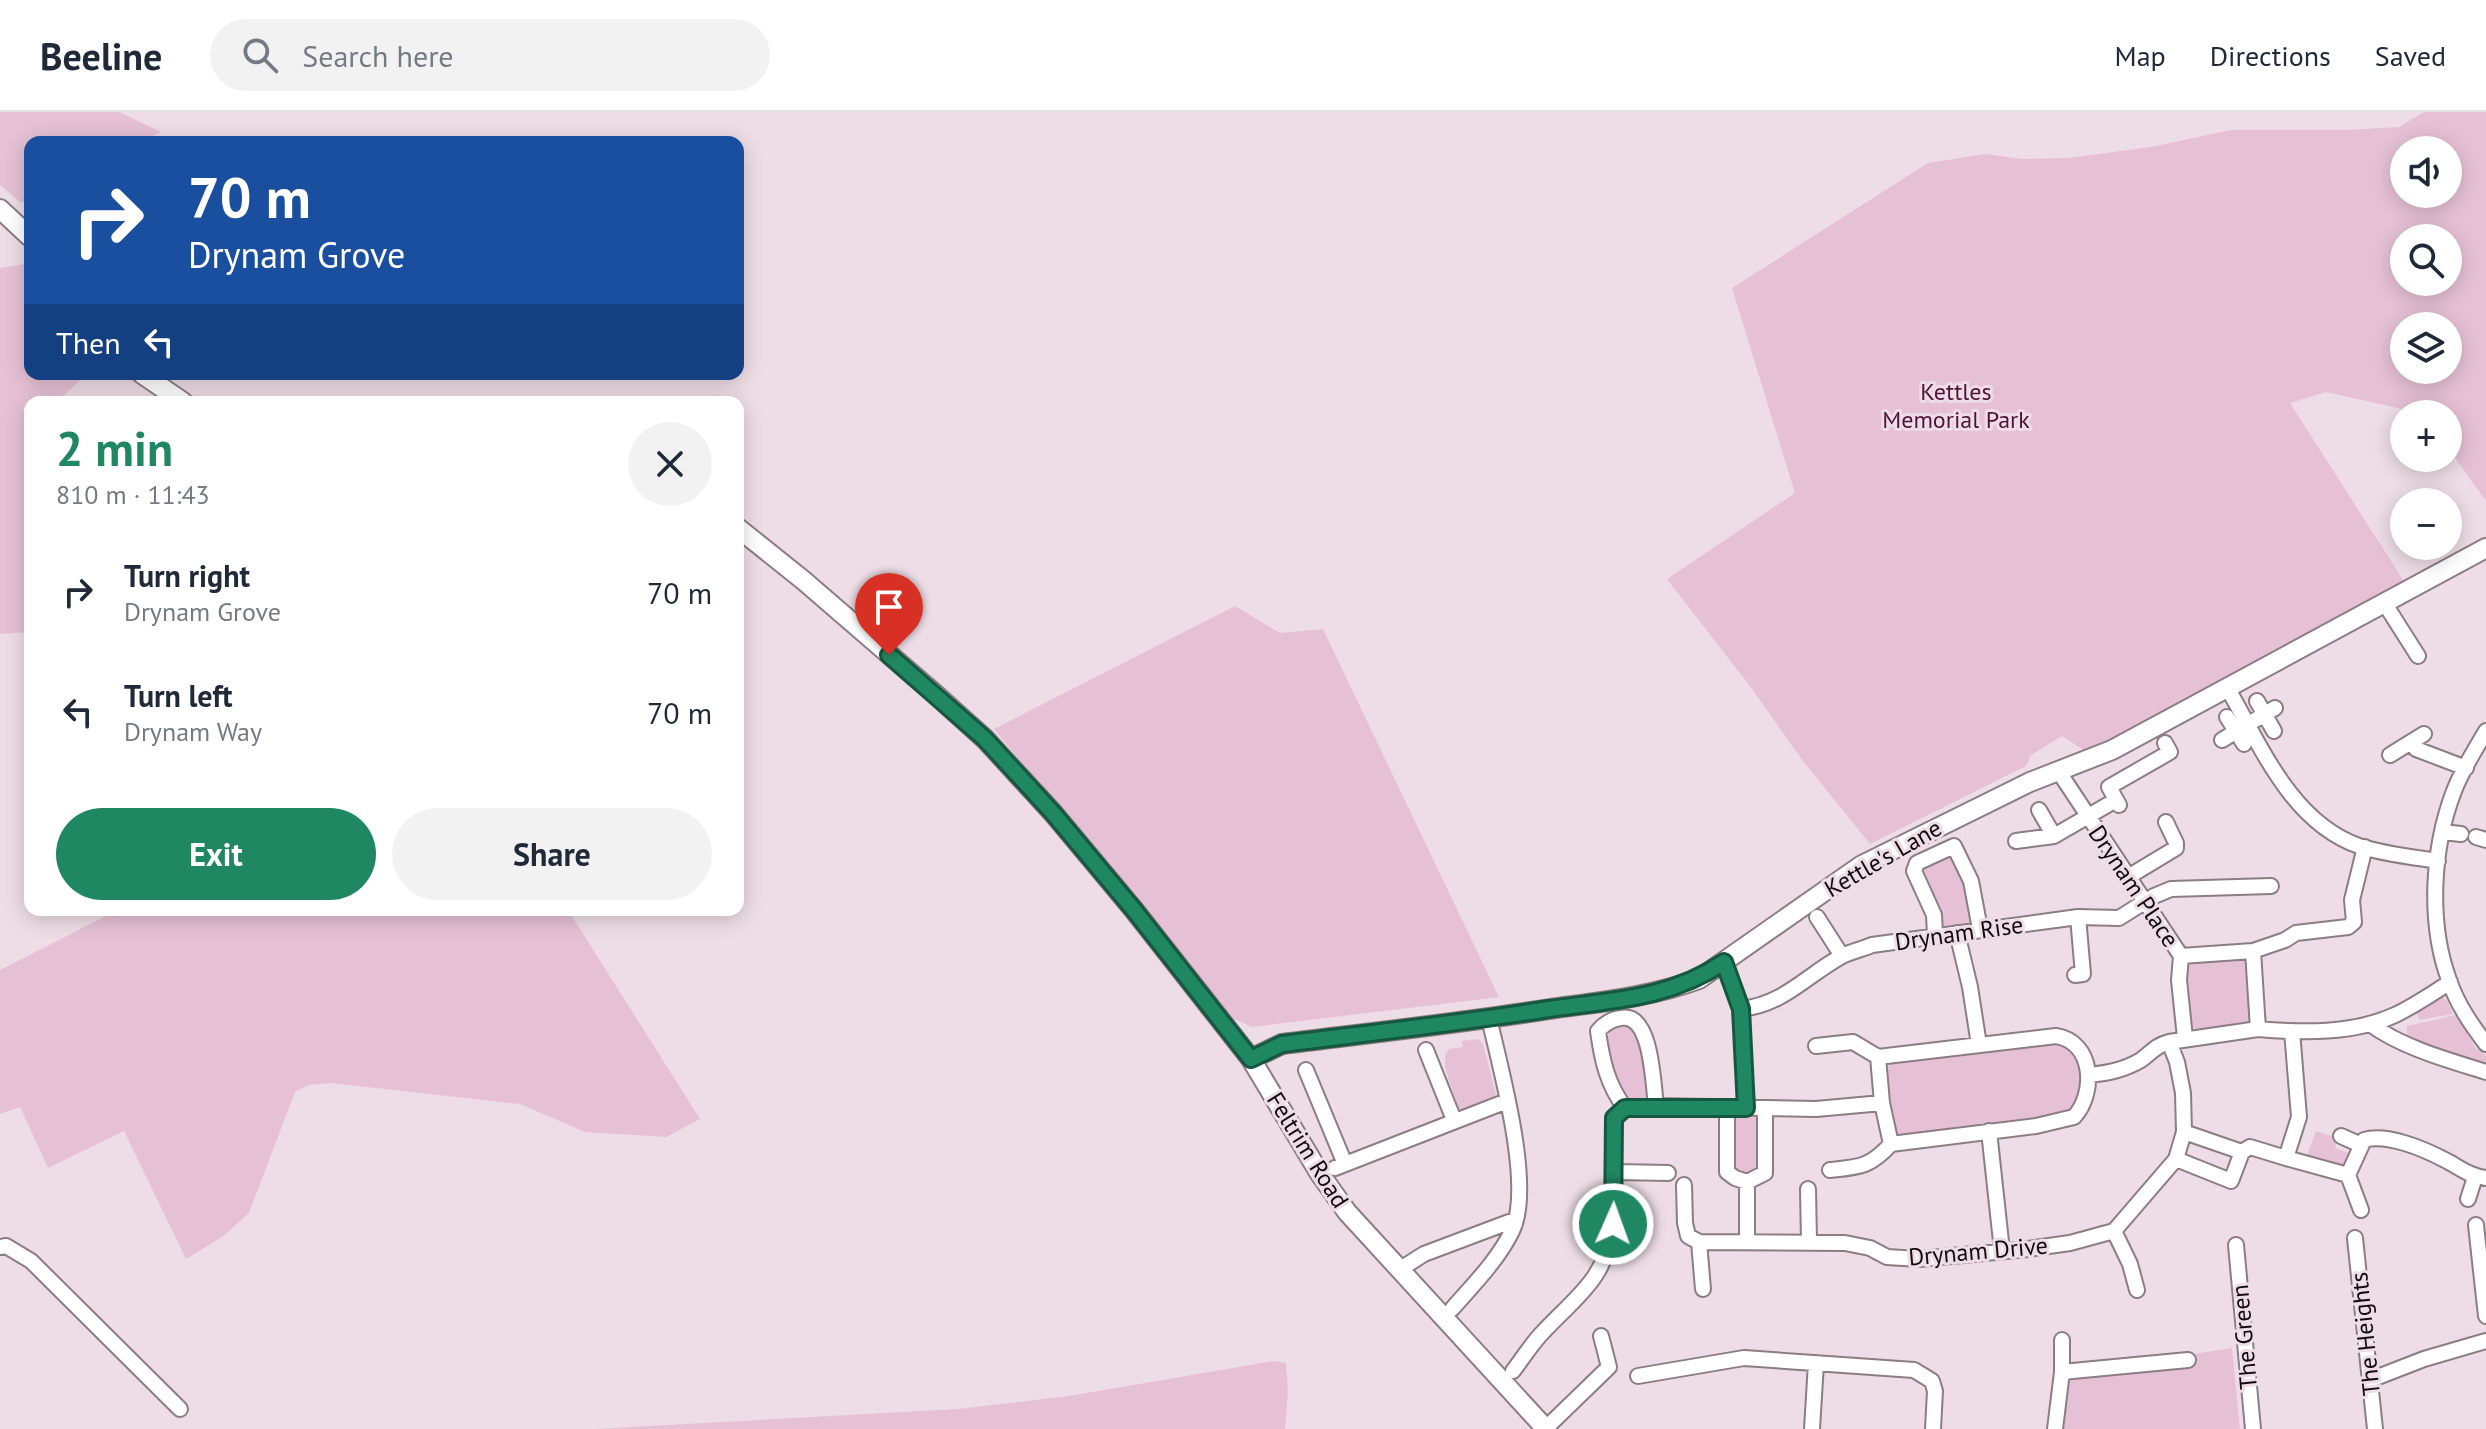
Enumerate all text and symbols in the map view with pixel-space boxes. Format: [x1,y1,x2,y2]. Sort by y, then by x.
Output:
search box [210,19,770,91]
text: Beeline [40,31,162,80]
icon: search [238,33,282,77]
text: Search here [302,36,454,75]
text: Map [2115,37,2166,74]
text: Directions [2210,37,2331,74]
text: Saved [2375,37,2446,74]
map controls [2390,136,2462,560]
button: sound [2390,136,2462,208]
text: 70 m [188,161,311,233]
icon: right [56,168,160,272]
button: search [2390,224,2462,296]
text: Drynam Grove [188,231,405,278]
button: layers [2390,312,2462,384]
icon: left [137,320,181,364]
text: Then [56,323,121,362]
park label: Kettles Memorial Park [1882,376,2030,435]
button: + [2390,400,2462,472]
text: 2 min [56,417,173,479]
button: close [628,422,712,506]
text: 810 m · 11:43 [56,478,210,511]
button: − [2390,488,2462,560]
text: Turn right [124,556,250,595]
icon: right [56,570,100,614]
text: 70 m [647,573,712,612]
pin [855,573,923,655]
icon: arrive [867,585,911,629]
text: Drynam Grove [124,595,281,628]
text: Turn left [124,676,232,715]
icon: left [56,690,100,734]
text: 70 m [647,693,712,732]
text: Drynam Way [124,715,262,748]
button: Exit [56,808,376,900]
button: Share [392,808,712,900]
street label: Kettle's Lane [1819,812,1947,904]
street label: Drynam Place [2082,819,2186,953]
street label: Drynam Rise [1893,909,2025,957]
street label: Feltrim Road [1260,1086,1356,1214]
position arrow [1571,1182,1655,1266]
street label: Drynam Drive [1907,1229,2049,1273]
street label: The Heights [2343,1271,2387,1397]
street label: The Green [2224,1283,2264,1391]

